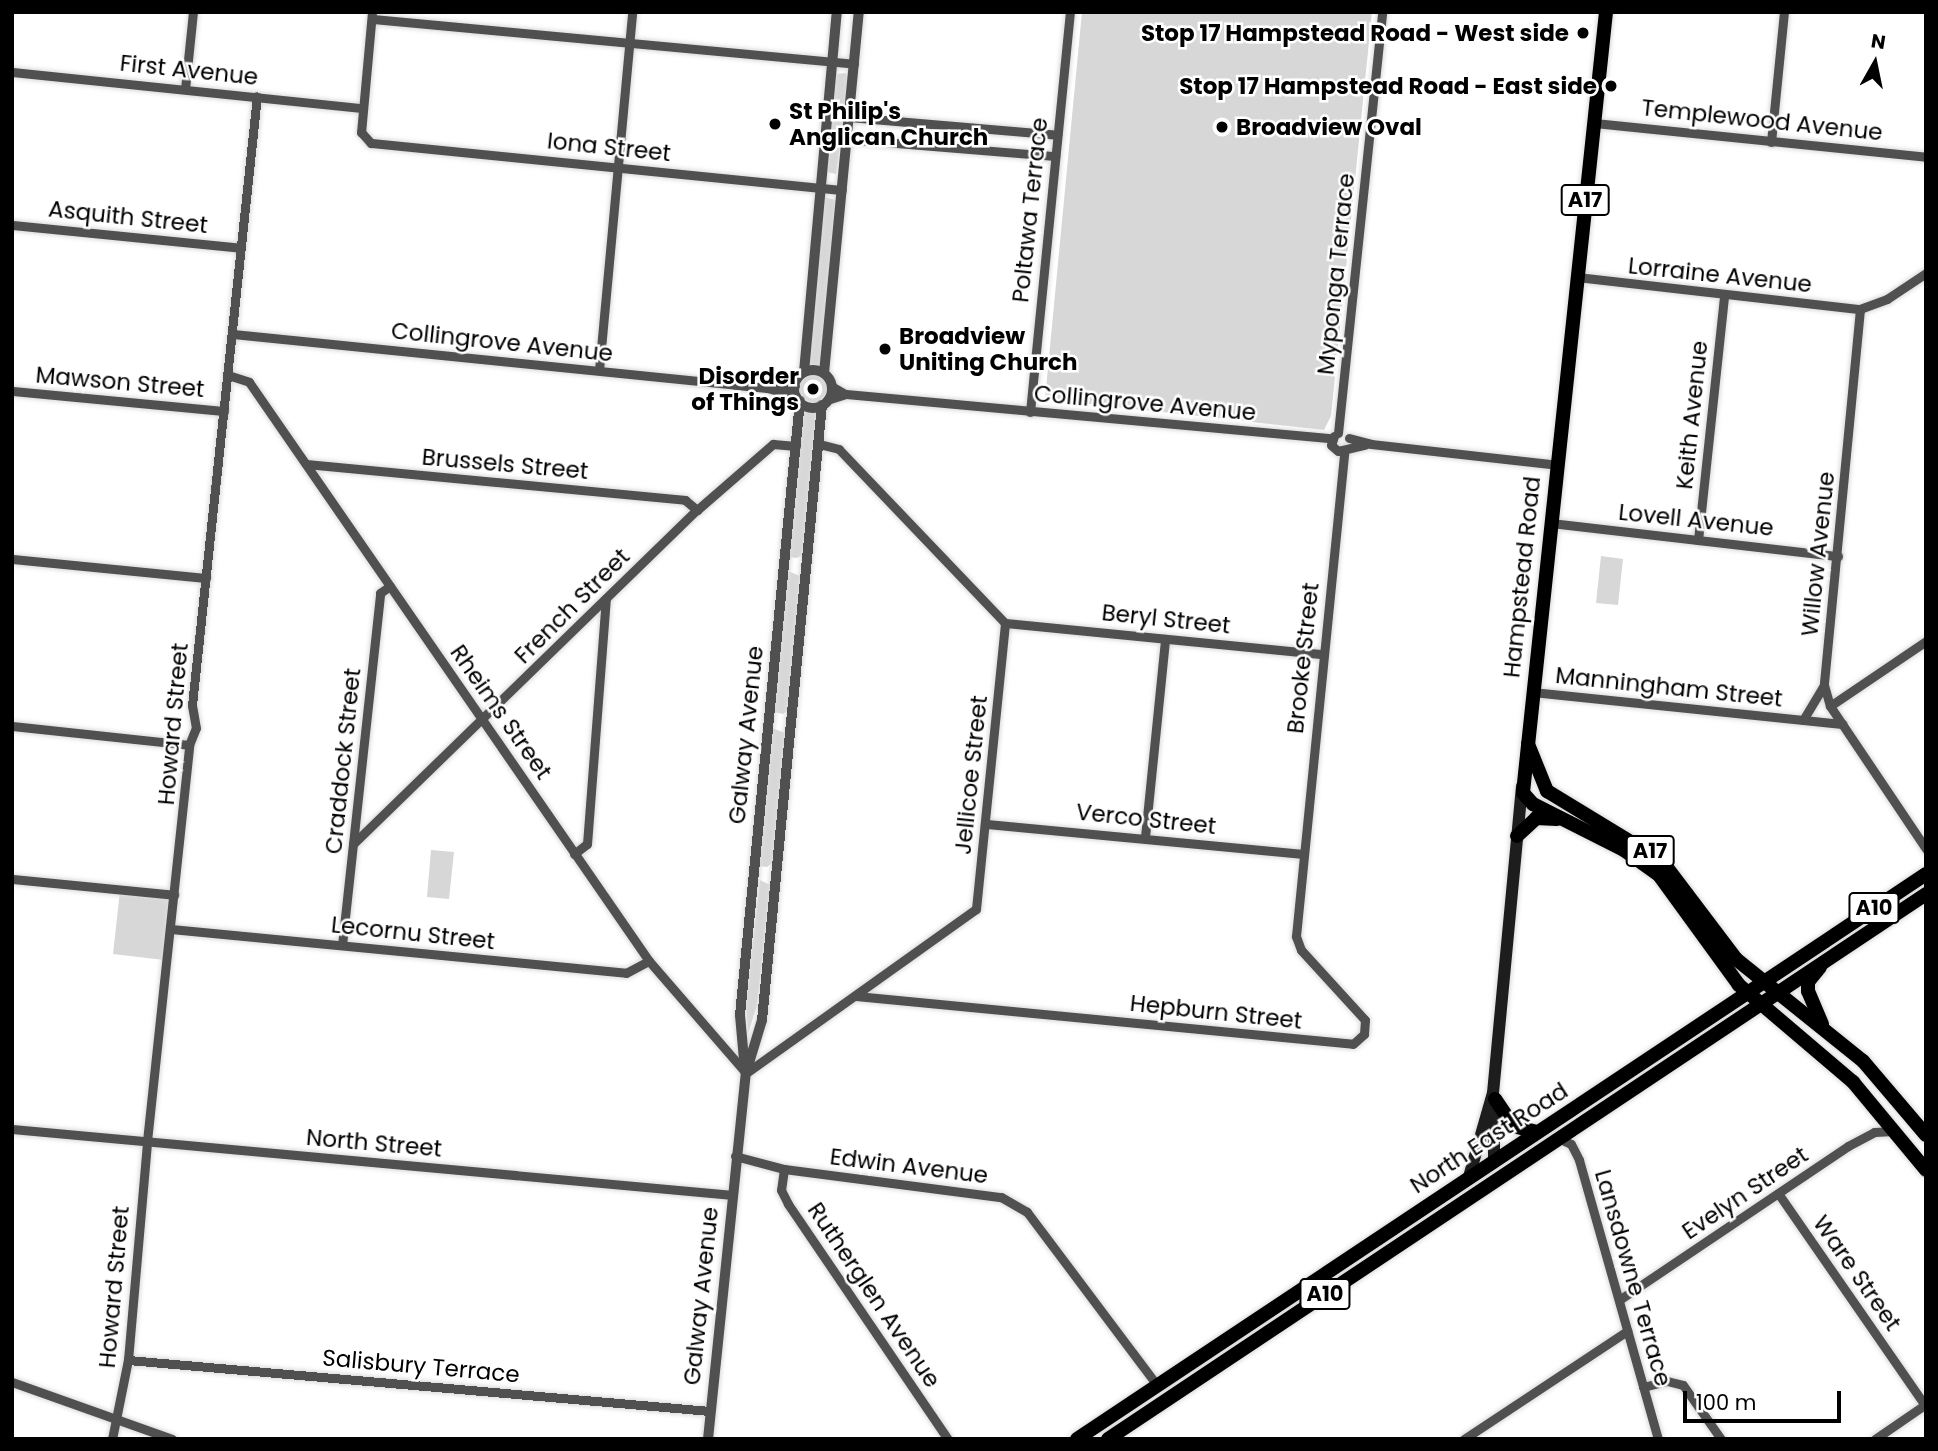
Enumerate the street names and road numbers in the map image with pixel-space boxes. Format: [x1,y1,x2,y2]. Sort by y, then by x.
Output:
street label: First Avenue [119,49,259,91]
street label: Templewood Avenue [1640,94,1884,146]
street label: Poltawa Terrace [1007,116,1053,304]
street label: Iona Street [546,127,672,167]
street label: Myponga Terrace [1312,172,1360,376]
road number: A17 [1560,182,1610,218]
street label: Asquith Street [47,195,209,239]
street label: Lorraine Avenue [1627,252,1813,298]
street label: Collingrove Avenue [390,317,614,367]
street label: Keith Avenue [1670,339,1714,491]
street label: Mawson Street [35,361,205,403]
street label: Collingrove Avenue [1033,380,1257,426]
street label: Brussels Street [421,443,589,485]
street label: Willow Avenue [1796,470,1840,638]
street label: Hampstead Road [1498,475,1546,679]
street label: Lovell Avenue [1617,498,1775,542]
street label: French Street [509,543,635,669]
street label: Brooke Street [1281,581,1325,735]
street label: Beryl Street [1100,599,1232,639]
street label: Rheims Street [444,639,558,785]
street label: Howard Street [152,642,194,806]
street label: Galway Avenue [723,645,769,825]
street label: Manningham Street [1554,661,1784,713]
street label: Craddock Street [320,667,366,855]
street label: Jellicoe Street [949,694,993,856]
street label: Verco Street [1075,798,1217,840]
road number: A17 [1626,834,1674,868]
road number: A10 [1848,890,1900,926]
street label: Lecornu Street [330,911,496,955]
street label: Hepburn Street [1129,989,1303,1035]
street label: North East Road [1405,1077,1573,1199]
street label: North Street [305,1123,443,1163]
street label: Evelyn Street [1677,1141,1813,1245]
street label: Edwin Avenue [828,1143,990,1189]
street label: Lansdowne Terrace [1589,1166,1677,1390]
street label: Rutherglen Avenue [802,1197,946,1393]
street label: Howard Street [93,1205,135,1369]
street label: Galway Avenue [678,1206,724,1386]
street label: Ware Street [1807,1210,1907,1336]
road number: A10 [1299,1276,1351,1312]
street label: Salisbury Terrace [321,1344,521,1388]

